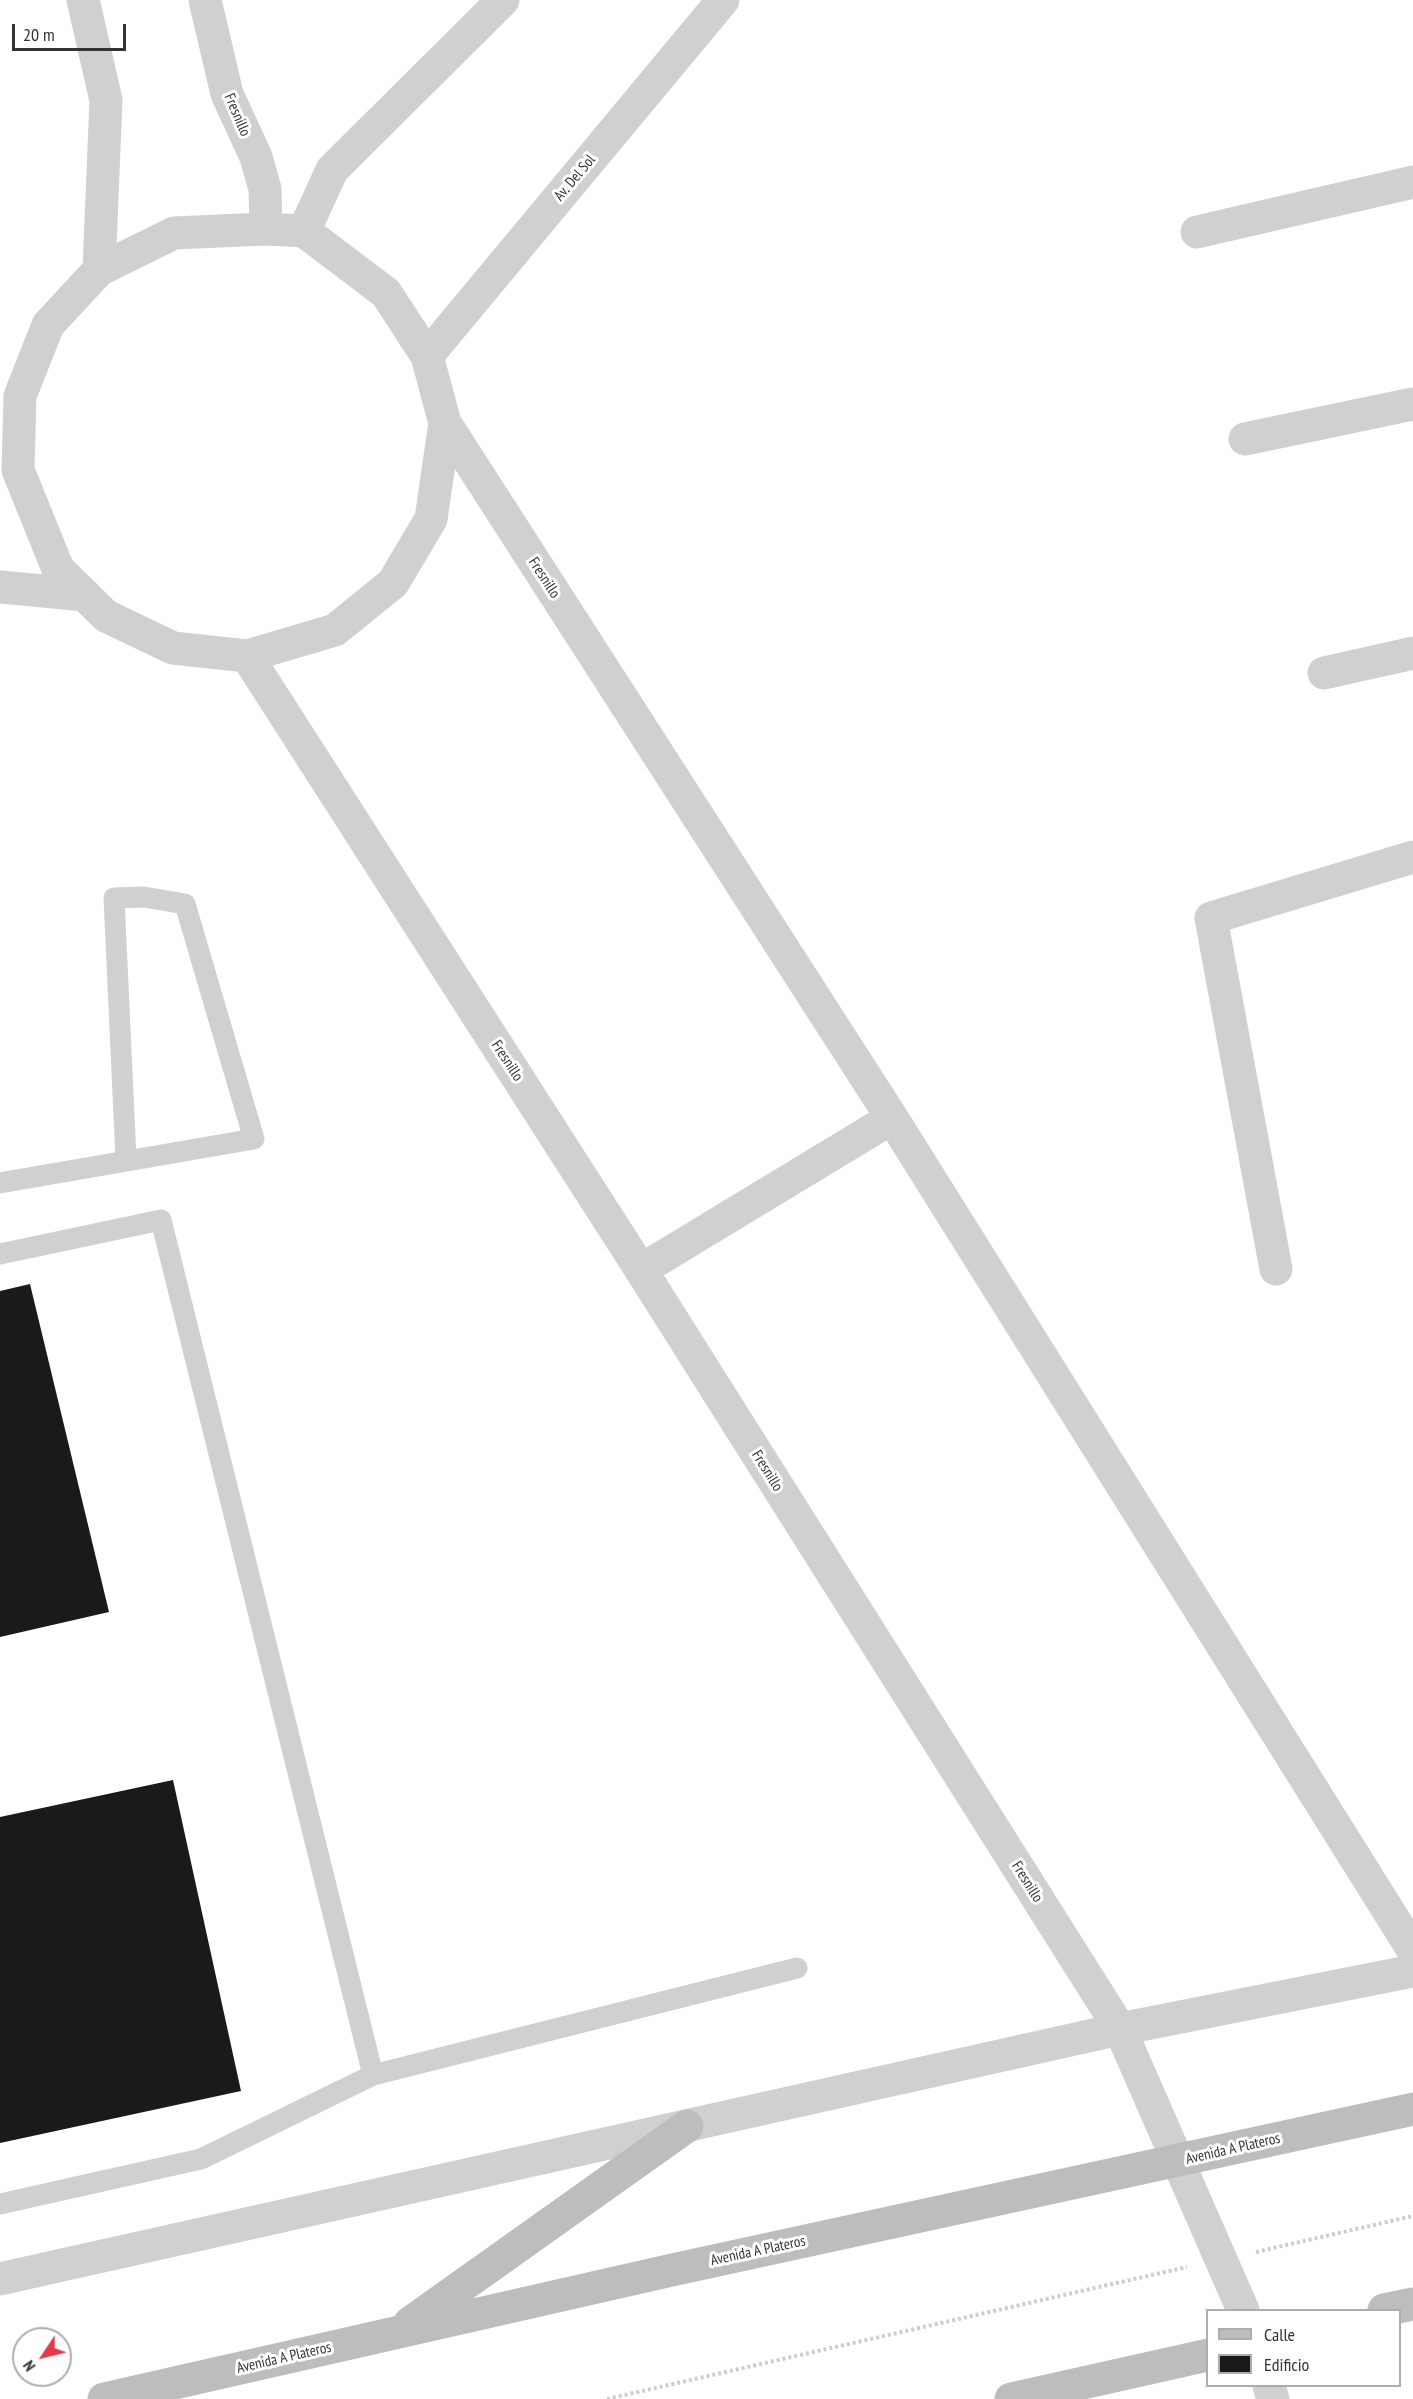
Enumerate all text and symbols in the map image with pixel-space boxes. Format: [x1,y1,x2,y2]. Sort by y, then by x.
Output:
scale bar [15,12,129,50]
text: 20 m [23,23,55,46]
street label: Fresnillo [220,91,254,139]
street label: Av. Del Sol [551,151,599,205]
street label: Fresnillo [524,554,564,602]
street label: Fresnillo [487,1037,527,1085]
street label: Fresnillo [747,1447,787,1495]
street label: Fresnillo [1007,1858,1047,1906]
street label: Avenida A Plateros [1184,2129,1282,2169]
street label: Avenida A Plateros [709,2232,807,2270]
legend [1206,2309,1401,2387]
text: Calle [1264,2323,1295,2346]
north arrow [12,2327,72,2387]
street label: Avenida A Plateros [235,2338,333,2378]
text: Edificio [1264,2353,1309,2376]
text: N [18,2357,40,2375]

